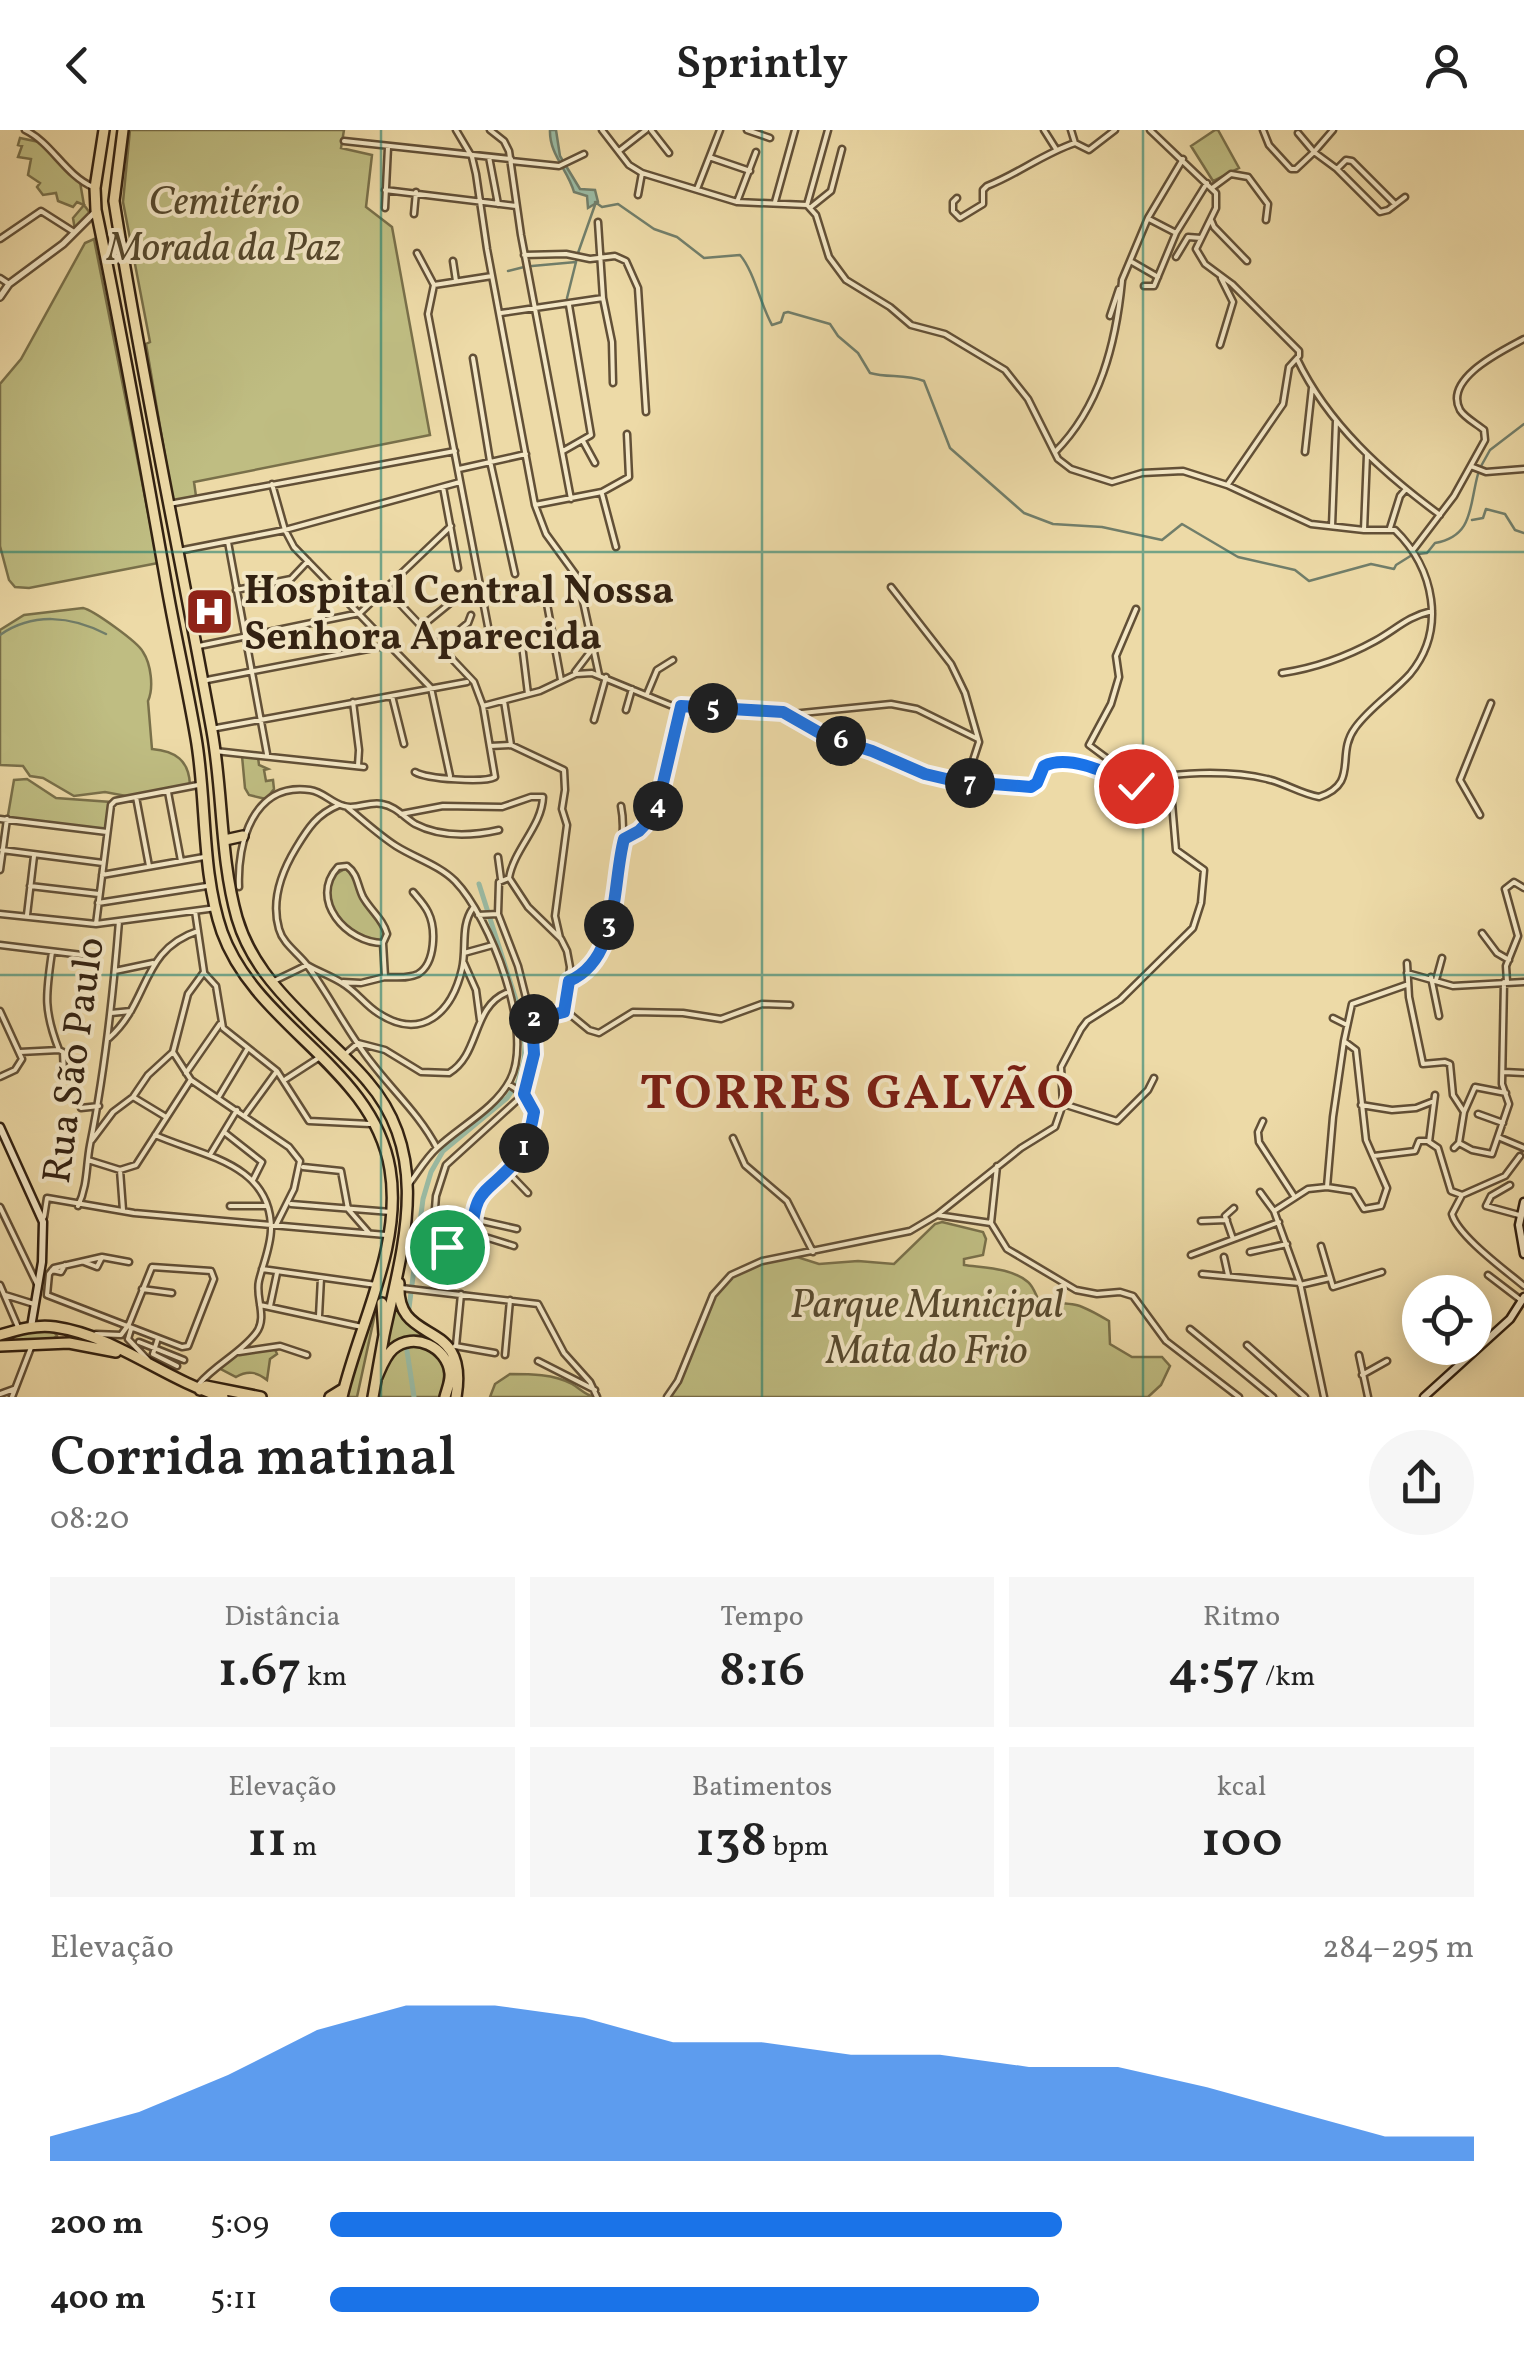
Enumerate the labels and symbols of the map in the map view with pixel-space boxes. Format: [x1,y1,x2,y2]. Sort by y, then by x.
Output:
park label: Cemitério Morada da Paz [105,176,341,278]
place label: Hospital Central Nossa Senhora Aparecida [244,565,674,667]
hospital icon: Hospital Central Nossa Senhora Aparecida [183,586,235,638]
pin: 5 [688,683,738,733]
pin: 6 [816,716,866,766]
pin [1094,744,1179,829]
pin: 7 [945,758,995,808]
pin: 4 [633,781,683,831]
pin: 3 [584,900,634,950]
street label: Rua São Paulo [31,934,121,1187]
pin: 2 [509,994,559,1044]
district label: TORRES GALVÃO [640,1060,1076,1130]
pin: 1 [499,1123,549,1173]
pin [405,1205,490,1290]
park label: Parque Municipal Mata do Frio [790,1279,1064,1381]

